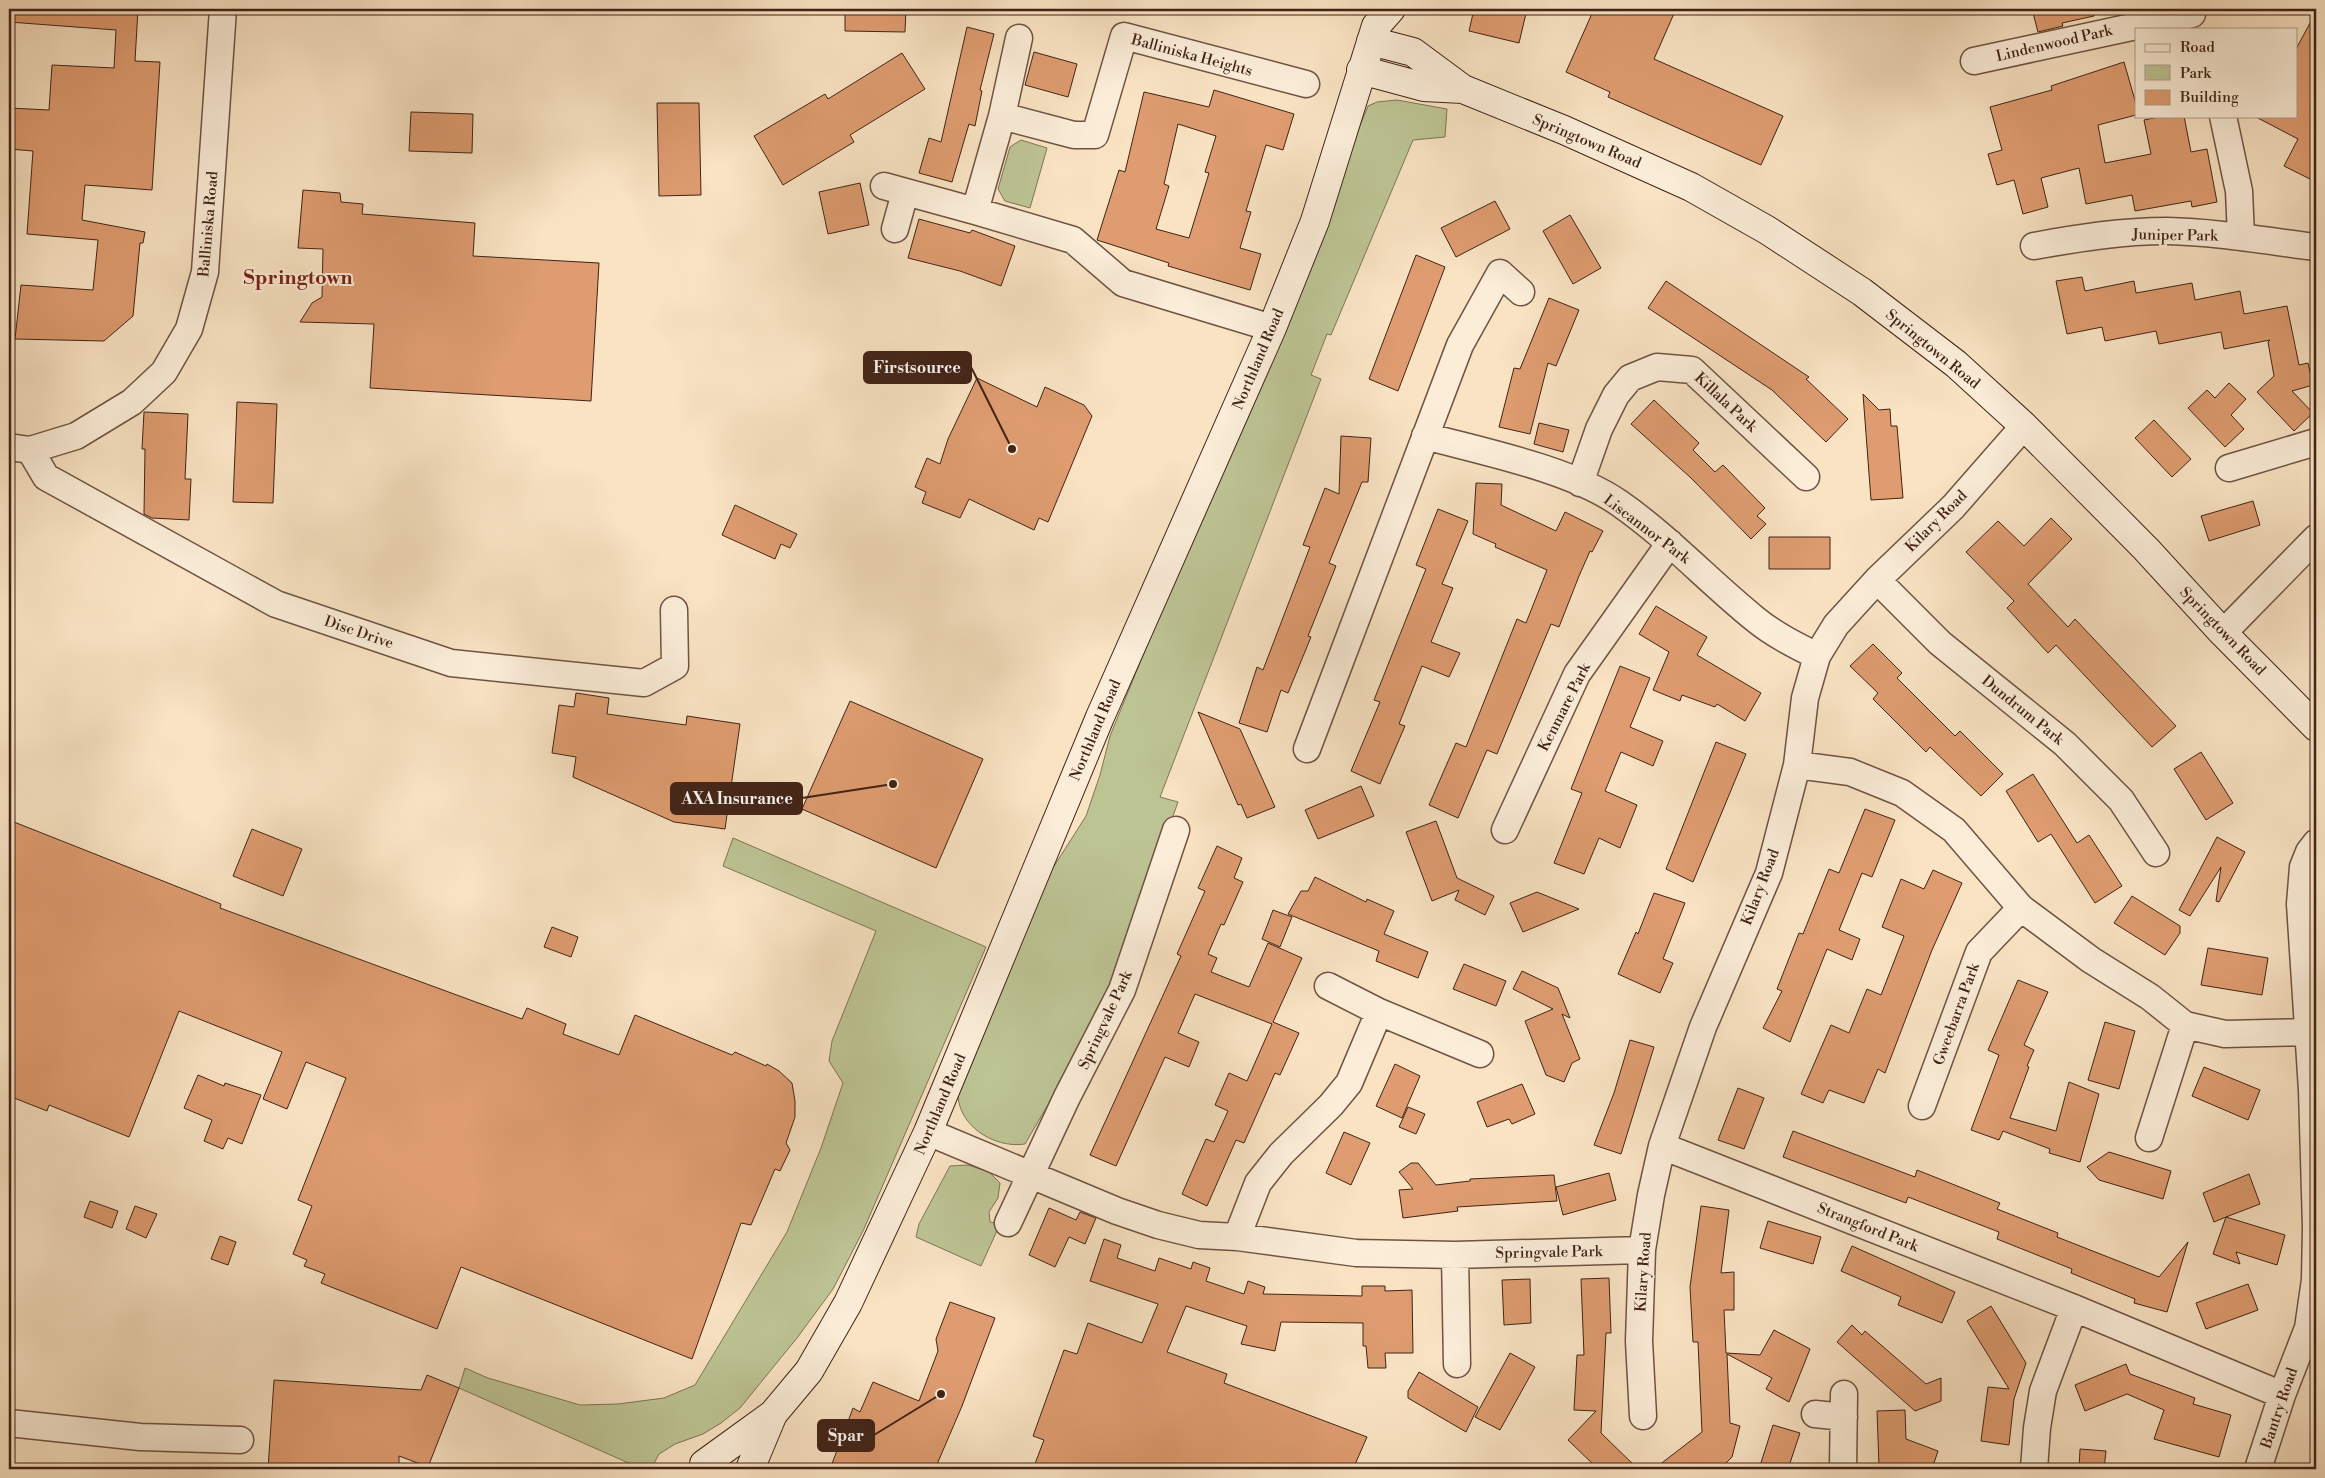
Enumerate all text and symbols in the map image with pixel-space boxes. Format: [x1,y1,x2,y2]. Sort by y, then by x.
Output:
street label: Lindenwood Park [1994,21,2115,66]
legend [2135,28,2298,118]
street label: Balliniska Heights [1128,30,1254,81]
text: Road [2180,38,2215,57]
text: Park [2180,64,2212,83]
text: Building [2179,88,2239,107]
street label: Springtown Road [1530,110,1644,173]
street label: Balliniska Road [194,170,223,279]
street label: Juniper Park [2131,225,2219,246]
district label: Springtown [243,266,353,291]
street label: Northland Road [1229,305,1289,413]
street label: Springtown Road [1882,305,1984,394]
callout: Firstsource [864,352,971,383]
text: Firstsource [873,358,961,378]
street label: Killala Park [1690,369,1762,437]
street label: Kilary Road [1901,486,1972,556]
street label: Liscannor Park [1600,491,1695,569]
street label: Springtown Road [2175,583,2270,680]
street label: Disc Drive [322,612,396,653]
street label: Kenmare Park [1534,659,1595,754]
street label: Dundrum Park [1978,671,2069,750]
street label: Northland Road [1066,676,1126,784]
callout: AXA Insurance [671,783,802,814]
text: AXA Insurance [680,789,793,809]
street label: Kilary Road [1737,846,1784,928]
street label: Gweebarra Park [1929,959,1984,1068]
street label: Springvale Park [1074,967,1137,1073]
street label: Northland Road [911,1050,971,1158]
street label: Strangford Park [1814,1199,1922,1257]
street label: Kilary Road [1631,1231,1656,1313]
street label: Springvale Park [1495,1242,1604,1263]
street label: Bantry Road [2256,1365,2302,1452]
callout: Spar [818,1420,874,1451]
text: Spar [828,1426,864,1446]

